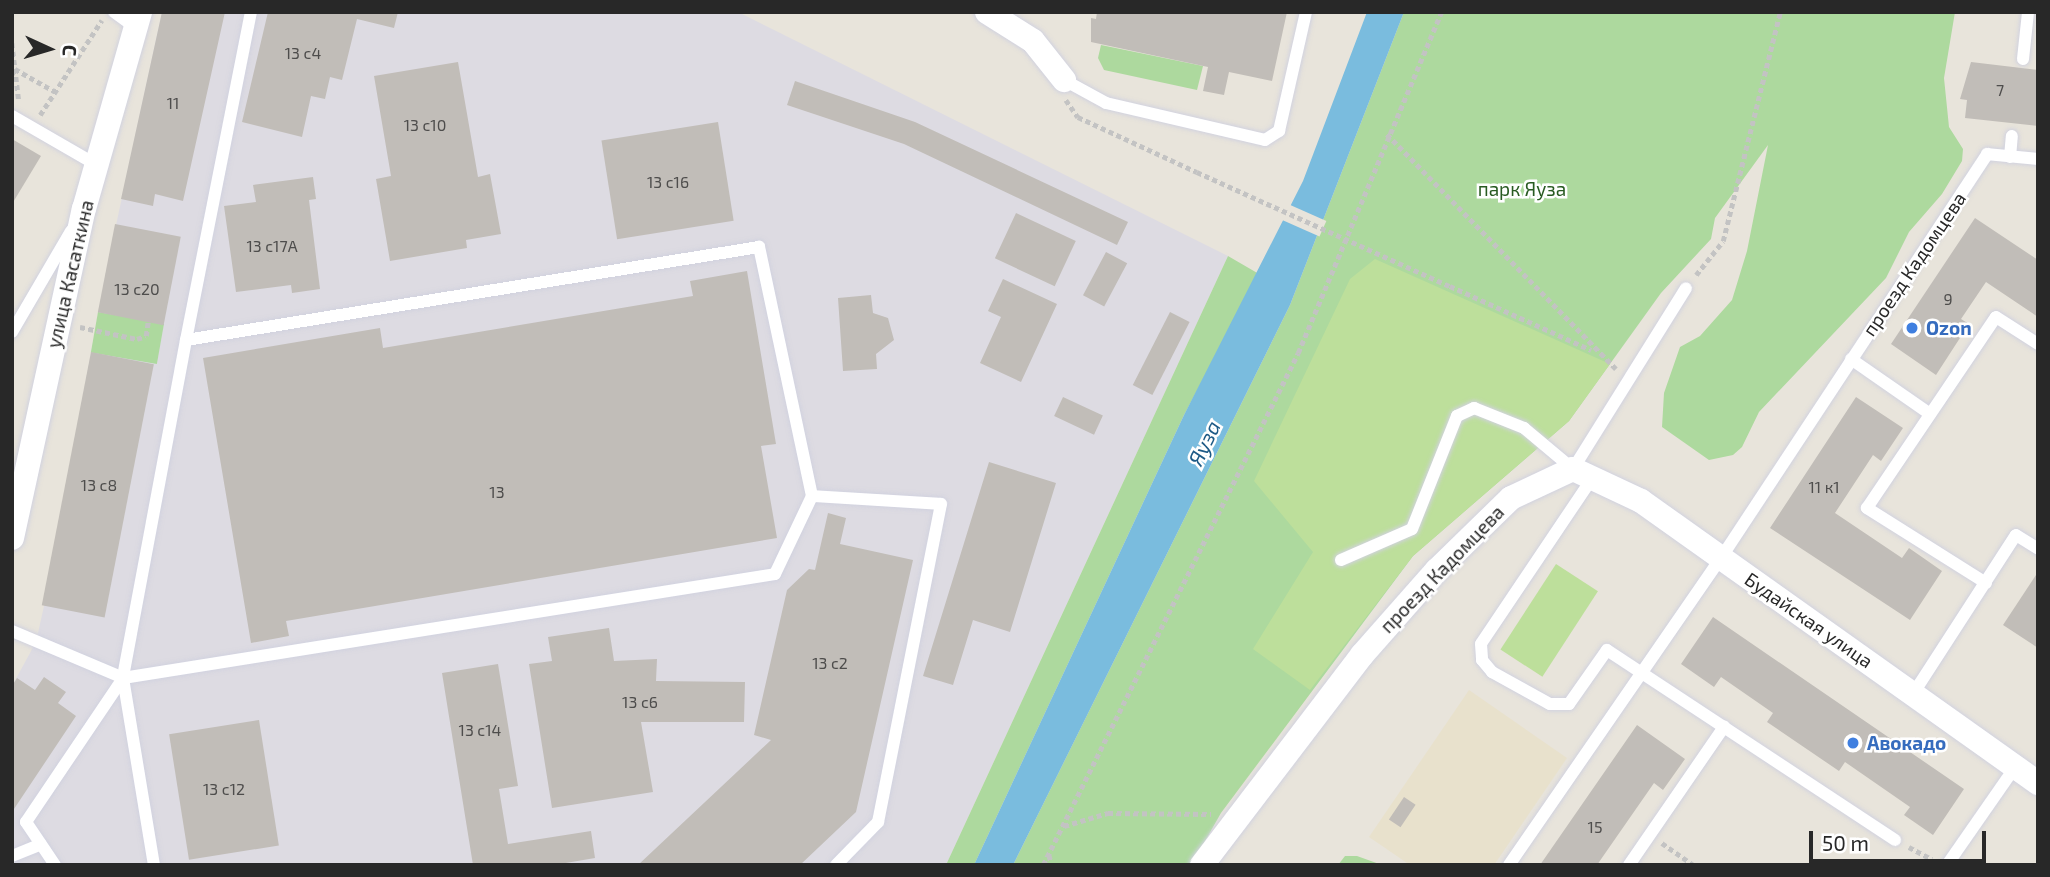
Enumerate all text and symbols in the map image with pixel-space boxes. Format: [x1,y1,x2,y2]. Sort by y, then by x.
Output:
north arrow [14,14,84,84]
house number: 13 с4 [285,43,321,63]
text: С [59,44,82,57]
house number: 7 [1996,80,2004,100]
house number: 11 [167,93,179,113]
house number: 13 с10 [404,115,446,135]
house number: 13 с16 [647,172,689,192]
park label: парк Яуза [1478,178,1566,200]
street label: проезд Кадомцева [1857,188,1971,340]
street label: улица Касаткина [42,198,98,350]
house number: 13 с17А [246,236,298,256]
house number: 13 с20 [114,279,160,299]
house number: 9 [1943,289,1953,309]
place label: Ozon [1926,317,1972,339]
marker: Ozon [1904,320,1920,336]
water label: Яуза [1182,416,1226,470]
house number: 13 с8 [81,475,117,495]
house number: 11 к1 [1808,477,1840,497]
house number: 13 [489,482,505,502]
street label: проезд Кадомцева [1375,501,1509,637]
street label: Будайская улица [1741,567,1877,673]
house number: 13 с2 [812,653,848,673]
house number: 13 с6 [622,692,658,712]
house number: 13 с14 [459,720,501,740]
place label: Авокадо [1867,732,1946,754]
marker: Авокадо [1845,735,1861,751]
house number: 13 с12 [203,779,245,799]
house number: 15 [1588,817,1602,837]
scale bar [1812,818,1989,862]
text: 50 m [1822,830,1869,855]

